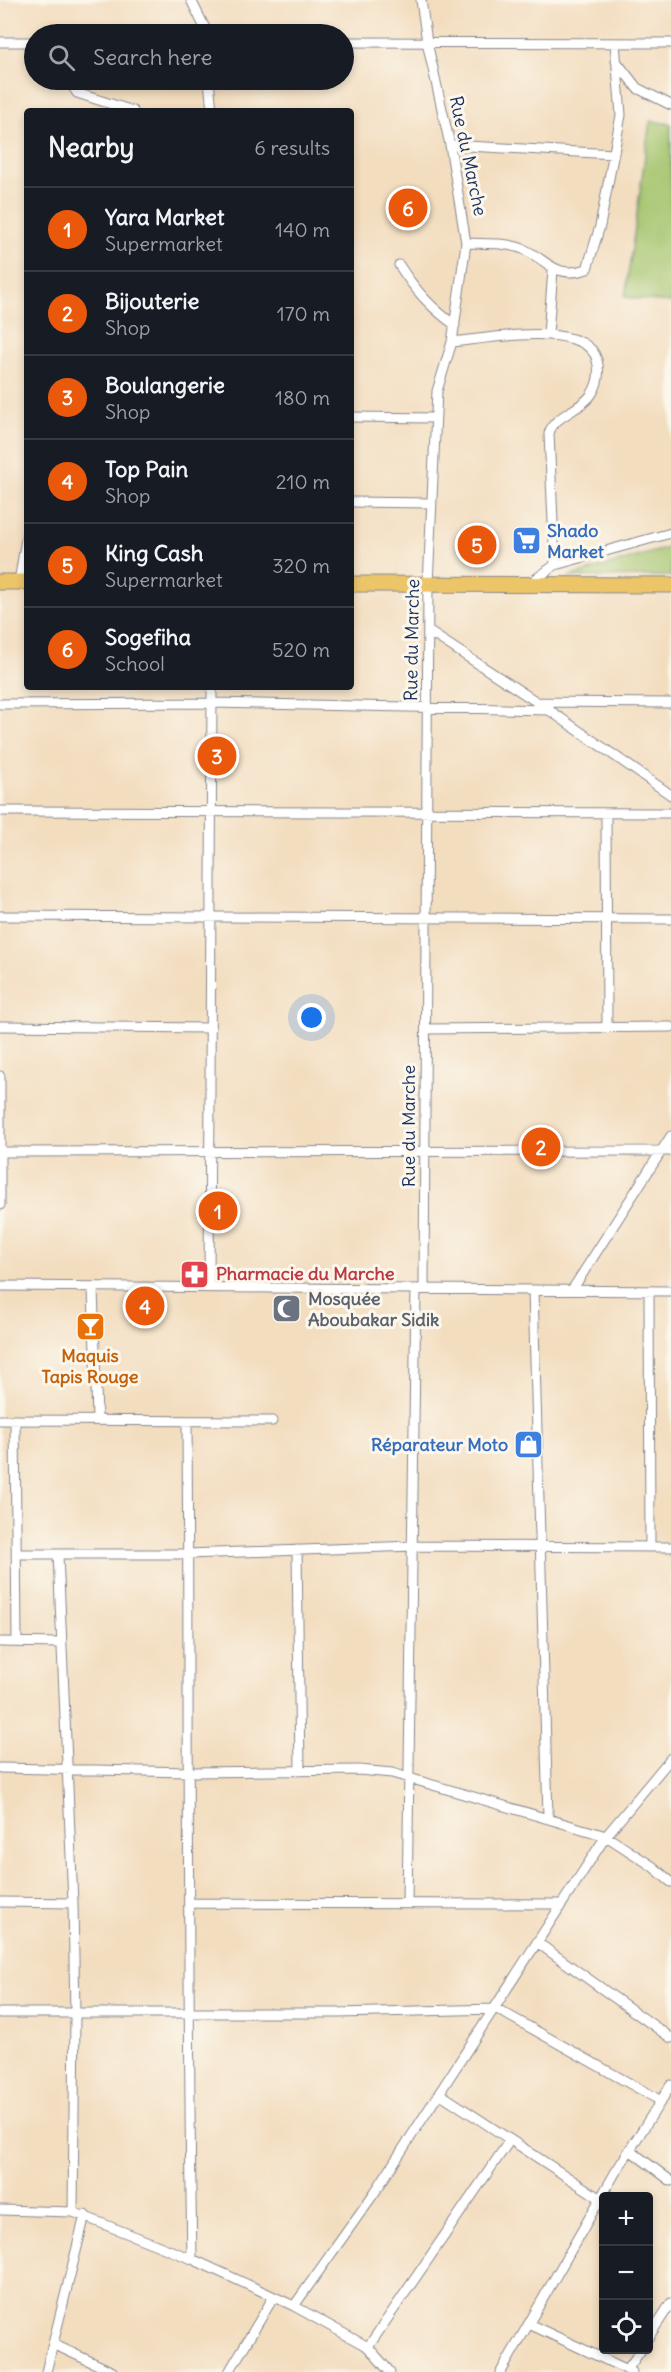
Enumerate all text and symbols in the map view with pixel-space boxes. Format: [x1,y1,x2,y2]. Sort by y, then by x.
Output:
search box [24,24,354,90]
icon: search [45,41,78,74]
text: Search here [93,43,212,71]
street label: Rue du Marche [445,94,492,218]
text: Nearby [48,131,134,164]
text: 6 results [254,135,330,160]
pin: 6 [388,186,428,230]
text: Yara Market [105,203,224,231]
text: 1 [64,217,71,242]
text: 140 m [275,217,330,242]
text: Supermarket [105,231,223,256]
text: Bijouterie [105,287,199,315]
text: 2 [62,301,73,326]
text: 170 m [277,301,330,326]
text: Shop [105,315,150,340]
text: Boulangerie [105,371,225,399]
text: 3 [62,385,73,410]
text: 180 m [275,385,330,410]
text: Shop [105,399,150,424]
text: Top Pain [105,455,188,483]
text: 4 [62,469,73,494]
text: 210 m [276,469,330,494]
text: Shop [105,483,150,508]
place label: Shado Market [547,519,605,563]
pin: 5 [458,522,496,568]
supermarket icon: Shado Market [510,525,542,557]
text: King Cash [105,539,203,567]
text: 5 [62,553,73,578]
text: 320 m [272,553,330,578]
text: Supermarket [105,567,223,592]
street label: Rue du Marche [399,579,424,701]
text: Sogefiha [105,623,191,651]
text: 6 [62,637,73,662]
text: 520 m [272,637,330,662]
text: School [105,651,165,676]
pin: 3 [198,734,236,778]
your location [297,1003,326,1032]
street label: Rue du Marche [397,1065,420,1187]
pin: 2 [522,1124,560,1170]
pin: 1 [198,1188,238,1234]
pharmacy icon: Pharmacie du Marche [179,1258,211,1290]
place label: Pharmacie du Marche [216,1262,395,1285]
pin: 4 [126,1284,164,1328]
place label: Mosquée Aboubakar Sidik [308,1287,439,1331]
mosque icon: Mosquée Aboubakar Sidik [271,1293,303,1325]
bar icon: Maquis Tapis Rouge [74,1311,106,1343]
place label: Maquis Tapis Rouge [42,1344,139,1388]
shop icon: Réparateur Moto [513,1429,545,1461]
place label: Réparateur Moto [371,1433,508,1456]
map controls [599,2192,653,2354]
button: + [599,2192,653,2246]
button: − [599,2246,653,2300]
button: locate [599,2300,653,2354]

